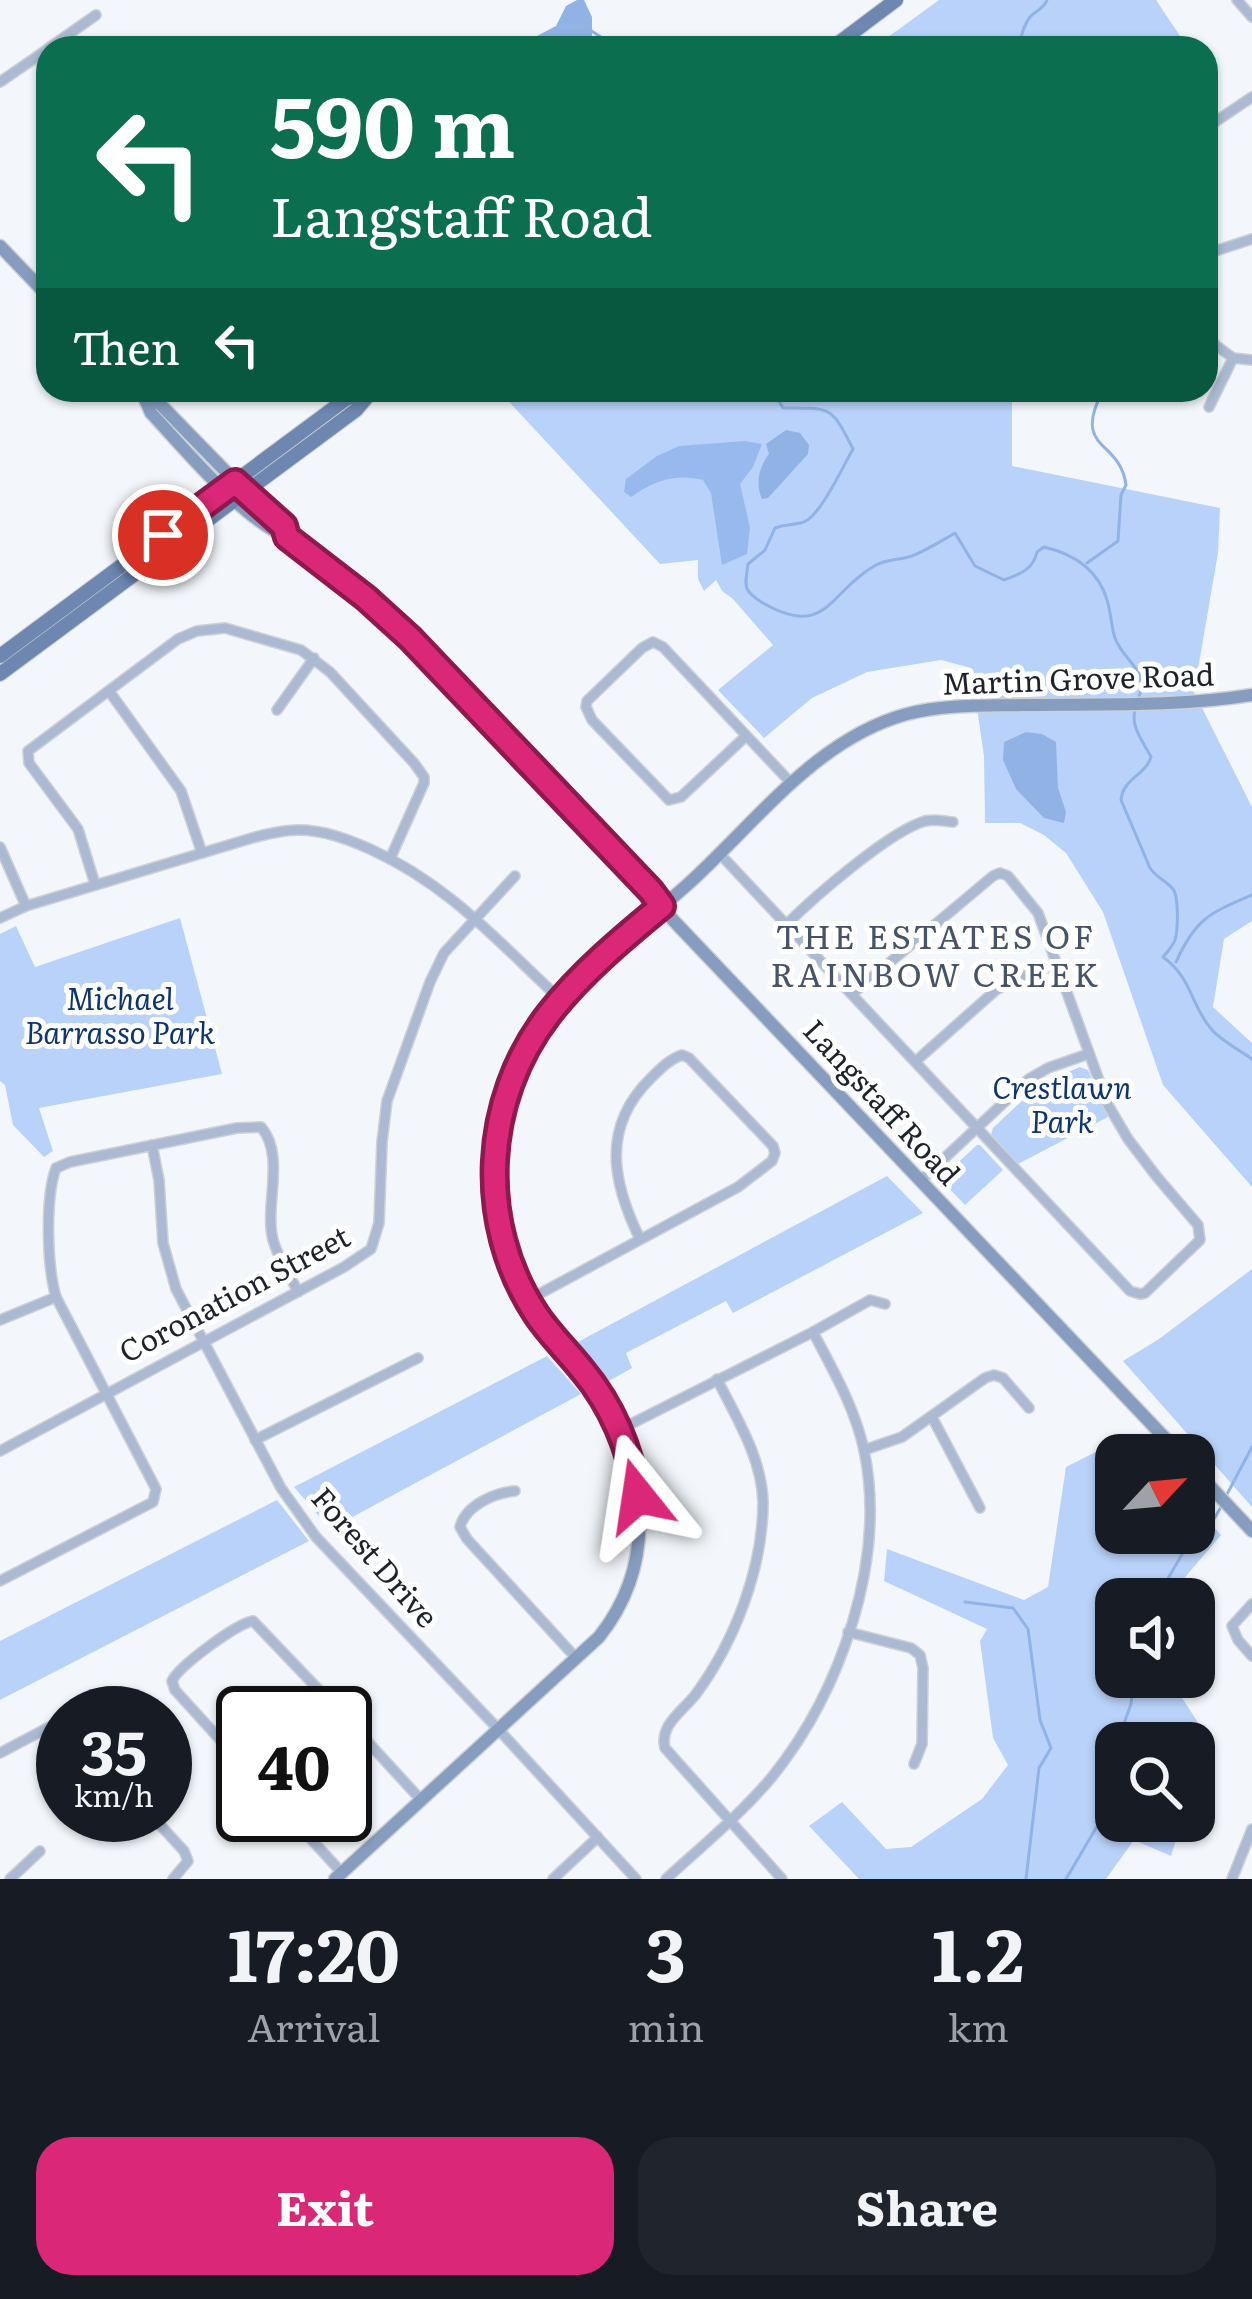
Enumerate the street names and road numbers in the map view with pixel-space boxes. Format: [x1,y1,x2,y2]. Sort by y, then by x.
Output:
street label: Martin Grove Road [941,650,1215,704]
street label: Langstaff Road [795,1008,972,1194]
street label: Coronation Street [110,1213,357,1372]
street label: Forest Drive [303,1476,450,1636]

